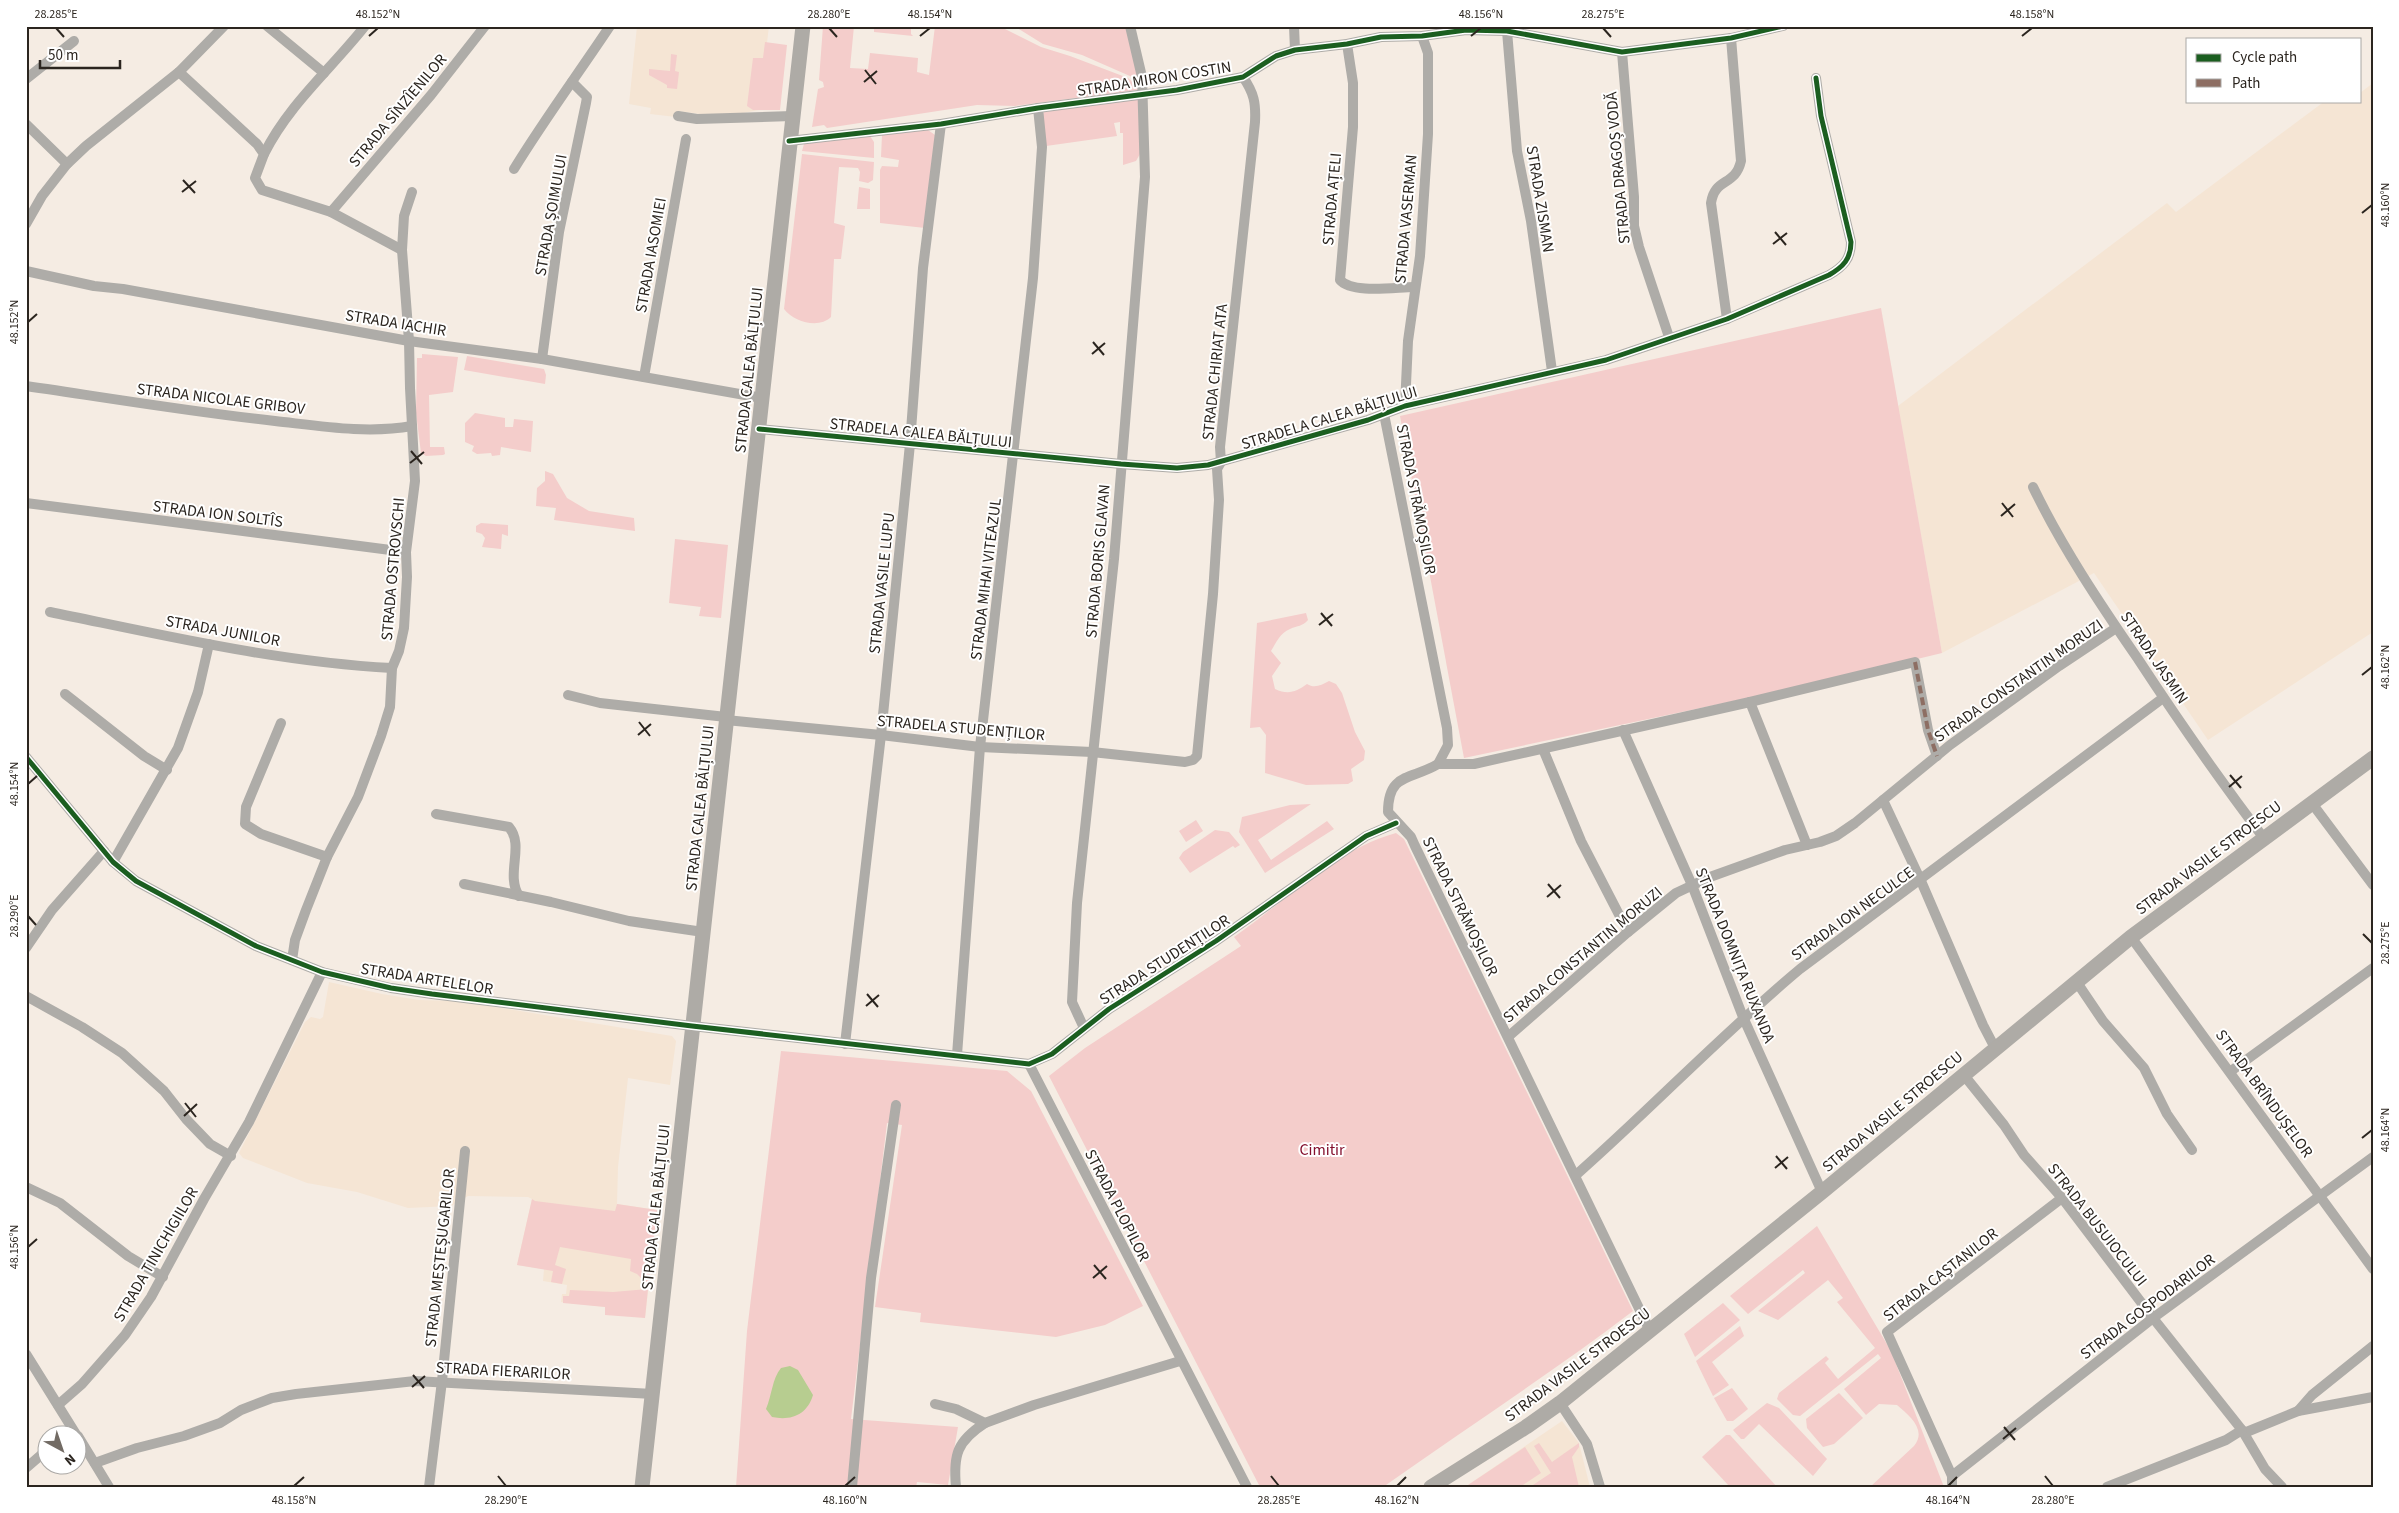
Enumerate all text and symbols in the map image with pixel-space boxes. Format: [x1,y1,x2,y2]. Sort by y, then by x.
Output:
text: 28.285°E [34,6,78,23]
text: 48.152°N [356,6,400,23]
text: 28.280°E [807,6,851,23]
text: 48.154°N [908,6,952,23]
text: 48.156°N [1459,6,1503,23]
text: 28.275°E [1581,6,1625,23]
text: 48.158°N [2010,6,2054,23]
scale bar [40,38,120,70]
legend [2186,38,2362,102]
text: 50 m [48,45,78,66]
text: Cycle path [2232,47,2297,68]
street label: STRADA SÎNZÎENILOR [344,49,452,172]
street label: STRADA MIRON COSTIN [1075,56,1233,102]
text: Path [2232,73,2260,94]
street label: STRADA DRAGOȘ VODĂ [1600,91,1636,245]
street label: STRADA ZISMAN [1521,144,1559,254]
street label: STRADA AȚELI [1317,152,1347,246]
street label: STRADA ȘOIMULUI [529,153,573,278]
street label: STRADA VASERMAN [1389,154,1423,285]
text: 48.160°N [2377,183,2394,227]
street label: STRADA IASOMIEI [630,196,672,315]
street label: STRADA CALEA BĂLȚULUI [729,286,769,454]
text: 48.152°N [6,300,23,344]
street label: STRADA CHIRIAT ATA [1197,302,1233,441]
street label: STRADA IACHIR [344,304,448,342]
street label: STRADA NICOLAE GRIBOV [135,378,307,420]
street label: STRADELA CALEA BĂLȚULUI [1238,381,1420,455]
street label: STRADELA CALEA BĂLȚULUI [829,412,1013,454]
street label: STRADA STRĂMOȘILOR [1391,422,1441,576]
street label: STRADA BORIS GLAVAN [1080,483,1116,639]
street label: STRADA ION SOLTÎS [152,495,284,533]
street label: STRADA OSTROVSCHI [376,497,410,642]
street label: STRADA MIHAI VITEAZUL [965,497,1007,661]
street label: STRADA VASILE LUPU [864,511,900,655]
street label: STRADA JASMIN [2115,607,2193,708]
street label: STRADA JUNILOR [164,610,282,652]
street label: STRADA CONSTANTIN MORUZI [1930,614,2108,748]
text: 48.162°N [2377,645,2394,689]
street label: STRADELA STUDENȚILOR [876,710,1046,746]
street label: STRADA CALEA BĂLȚULUI [680,724,720,892]
text: 48.154°N [6,762,23,806]
street label: STRADA VASILE STROESCU [2131,796,2286,920]
street label: STRADA STRĂMOȘILOR [1417,833,1503,980]
street label: STRADA ION NECULCE [1786,862,1919,966]
street label: STRADA DOMNIȚA RUXANDA [1690,864,1781,1047]
street label: STRADA CONSTANTIN MORUZI [1498,881,1667,1028]
text: 28.290°E [6,894,23,938]
street label: STRADA STUDENȚILOR [1095,909,1234,1010]
text: 28.275°E [2377,921,2394,965]
street label: STRADA ARTELELOR [359,958,495,1000]
street label: STRADA BRÎNDUȘELOR [2210,1025,2318,1162]
street label: STRADA VASILE STROESCU [1818,1046,1968,1177]
text: 48.164°N [2377,1108,2394,1152]
street label: STRADA CALEA BĂLȚULUI [636,1123,676,1291]
park label: Cimitir [1299,1139,1345,1161]
street label: STRADA PLOPILOR [1079,1145,1155,1265]
street label: STRADA BUSUIOCULUI [2042,1159,2152,1291]
street label: STRADA MEȘTEȘUGARILOR [420,1168,460,1348]
street label: STRADA TINICHIGIILOR [108,1183,204,1326]
street label: STRADA CAȘTANILOR [1879,1223,2003,1327]
text: 48.156°N [6,1225,23,1269]
street label: STRADA GOSPODARILOR [2076,1249,2220,1365]
street label: STRADA VASILE STROESCU [1500,1303,1655,1427]
street label: STRADA FIERARILOR [435,1356,571,1386]
north arrow [38,1426,88,1476]
text: N [60,1449,80,1470]
text: 48.158°N [272,1492,316,1509]
text: 28.290°E [484,1492,528,1509]
text: 48.160°N [823,1492,867,1509]
text: 28.285°E [1257,1492,1301,1509]
text: 48.162°N [1375,1492,1419,1509]
text: 48.164°N [1926,1492,1970,1509]
text: 28.280°E [2031,1492,2075,1509]

